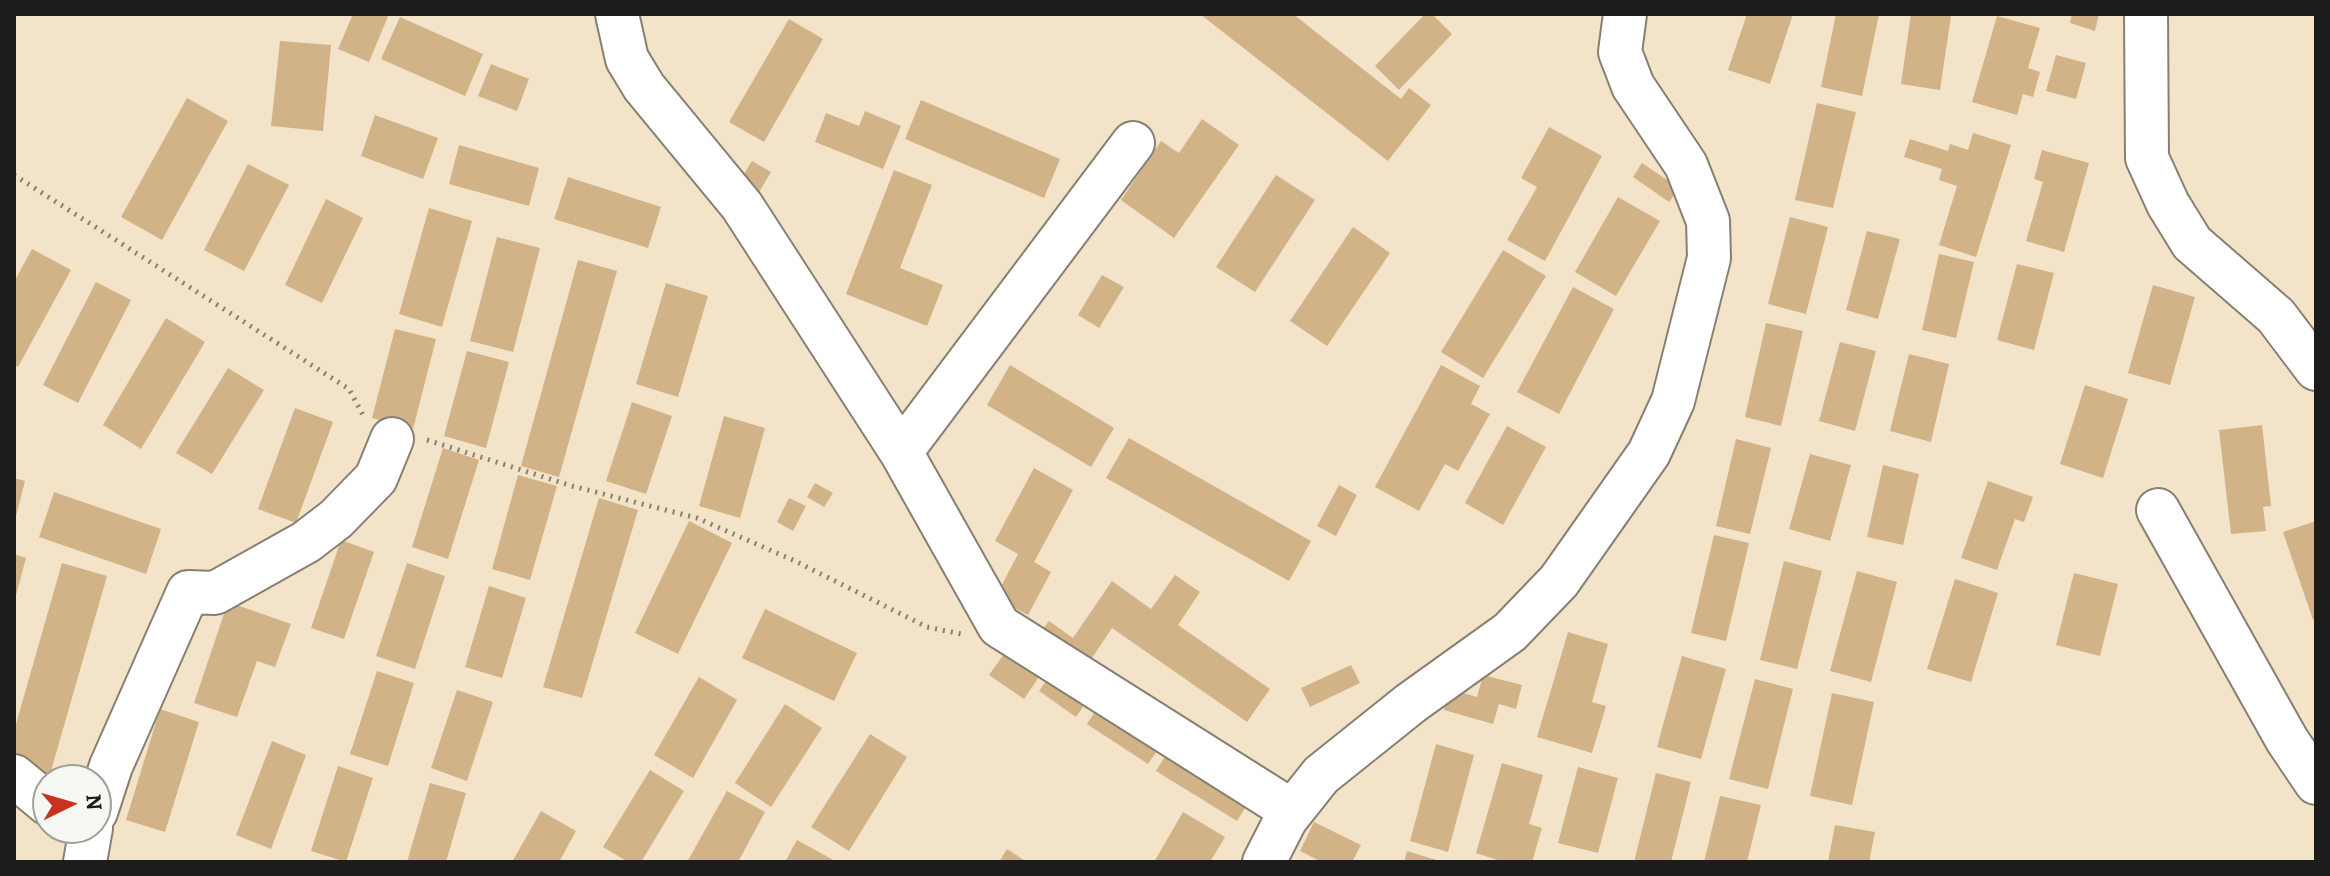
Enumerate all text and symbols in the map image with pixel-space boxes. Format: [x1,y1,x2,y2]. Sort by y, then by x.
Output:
north arrow [32,764,112,844]
text: N [78,793,110,811]

